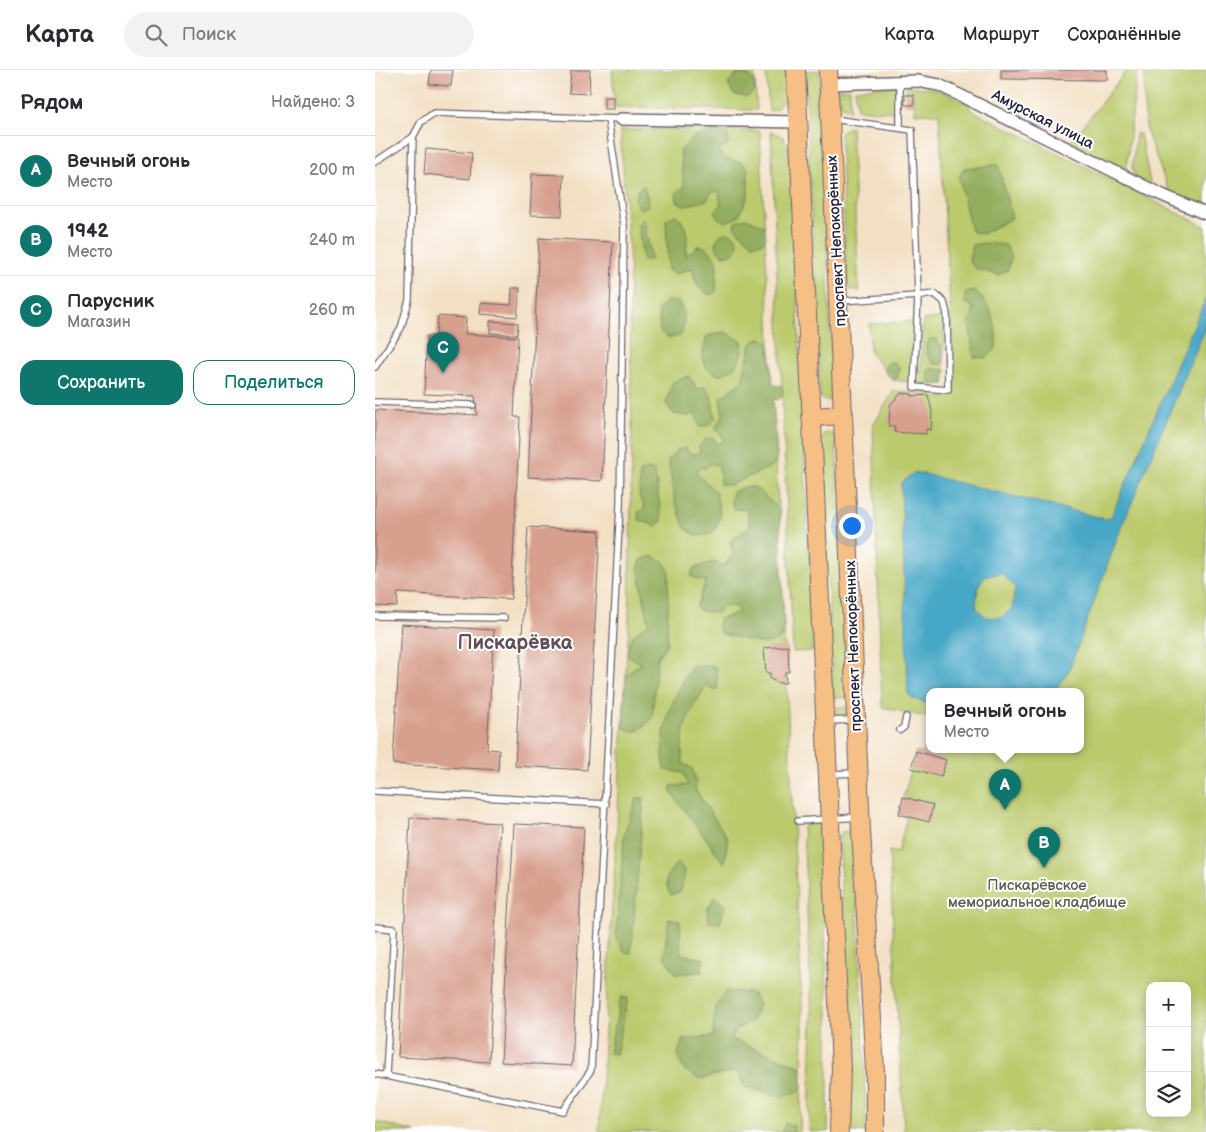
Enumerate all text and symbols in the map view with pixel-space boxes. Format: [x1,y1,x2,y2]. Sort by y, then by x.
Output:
search box [124,12,474,57]
text: Карта [25,20,94,49]
icon: search [142,21,170,49]
text: Поиск [182,23,236,46]
text: Карта [884,24,935,45]
text: Маршрут [963,24,1039,45]
text: Сохранённые [1067,24,1181,45]
street label: Амурская улица [988,85,1097,153]
text: Рядом [20,90,83,115]
text: Найдено: 3 [271,93,355,112]
text: Вечный огонь [67,150,190,173]
street label: проспект Непокорённых [823,155,850,327]
text: A [31,161,41,180]
text: 200 m [309,161,355,180]
text: Место [67,173,113,192]
text: 1942 [67,220,109,243]
text: B [30,231,42,250]
text: 240 m [309,231,355,250]
text: Место [67,243,113,262]
text: Парусник [67,290,154,313]
text: C [30,301,42,320]
text: 260 m [309,301,355,320]
text: Магазин [67,313,131,332]
pin: C [427,332,459,373]
button: Сохранить [20,360,183,405]
button: Поделиться [193,360,355,405]
your location [839,513,865,539]
street label: проспект Непокорённых [841,560,866,732]
district label: Пискарёвка [458,631,573,655]
popup [926,688,1084,753]
text: Вечный огонь [944,700,1066,723]
text: Место [944,723,989,742]
pin: A [989,769,1021,810]
pin: B [1028,827,1060,868]
park label: Пискарёвское мемориальное кладбище [948,876,1126,912]
map controls [1146,982,1191,1117]
button: + [1146,982,1191,1027]
button: − [1146,1027,1191,1072]
button: layers [1146,1072,1191,1117]

